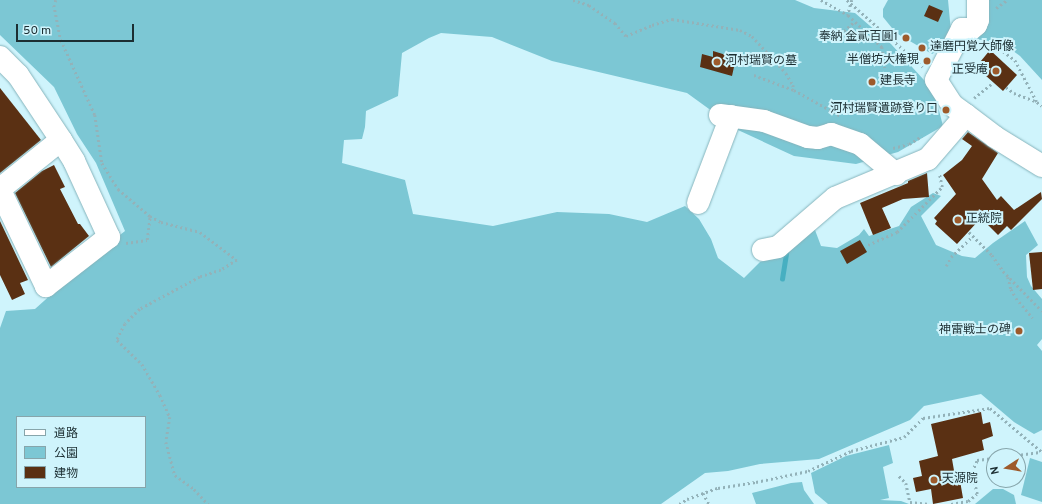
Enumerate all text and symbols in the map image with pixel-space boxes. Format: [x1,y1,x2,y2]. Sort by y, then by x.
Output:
scale bar [18,16,136,42]
text: 50 m [23,23,51,39]
place label: 奉納 金貳百圓1 [819,31,898,45]
marker: 奉納 金貳百圓1 [901,33,911,43]
place label: 達磨円覚大師像 [930,41,1014,55]
marker: 達磨円覚大師像 [917,43,927,53]
place label: 半僧坊大権現 [847,54,919,68]
place label: 河村瑞賢の墓 [725,55,797,69]
marker: 半僧坊大権現 [922,56,932,66]
marker: 河村瑞賢の墓 [712,57,722,67]
place label: 正受庵 [952,64,988,78]
marker: 正受庵 [991,66,1001,76]
place label: 建長寺 [880,75,916,89]
marker: 建長寺 [867,77,877,87]
place label: 河村瑞賢遺跡登り口 [830,103,938,117]
marker: 河村瑞賢遺跡登り口 [941,105,951,115]
place label: 正統院 [966,213,1002,227]
marker: 正統院 [953,215,963,225]
place label: 神雷戦士の碑 [939,324,1011,338]
marker: 神雷戦士の碑 [1014,326,1024,336]
legend [16,416,146,488]
text: 道路 [54,426,78,442]
text: 公園 [54,446,78,462]
north arrow [986,448,1026,488]
text: N [988,465,1003,476]
text: 建物 [54,466,78,482]
place label: 天源院 [942,473,978,487]
marker: 天源院 [929,475,939,485]

